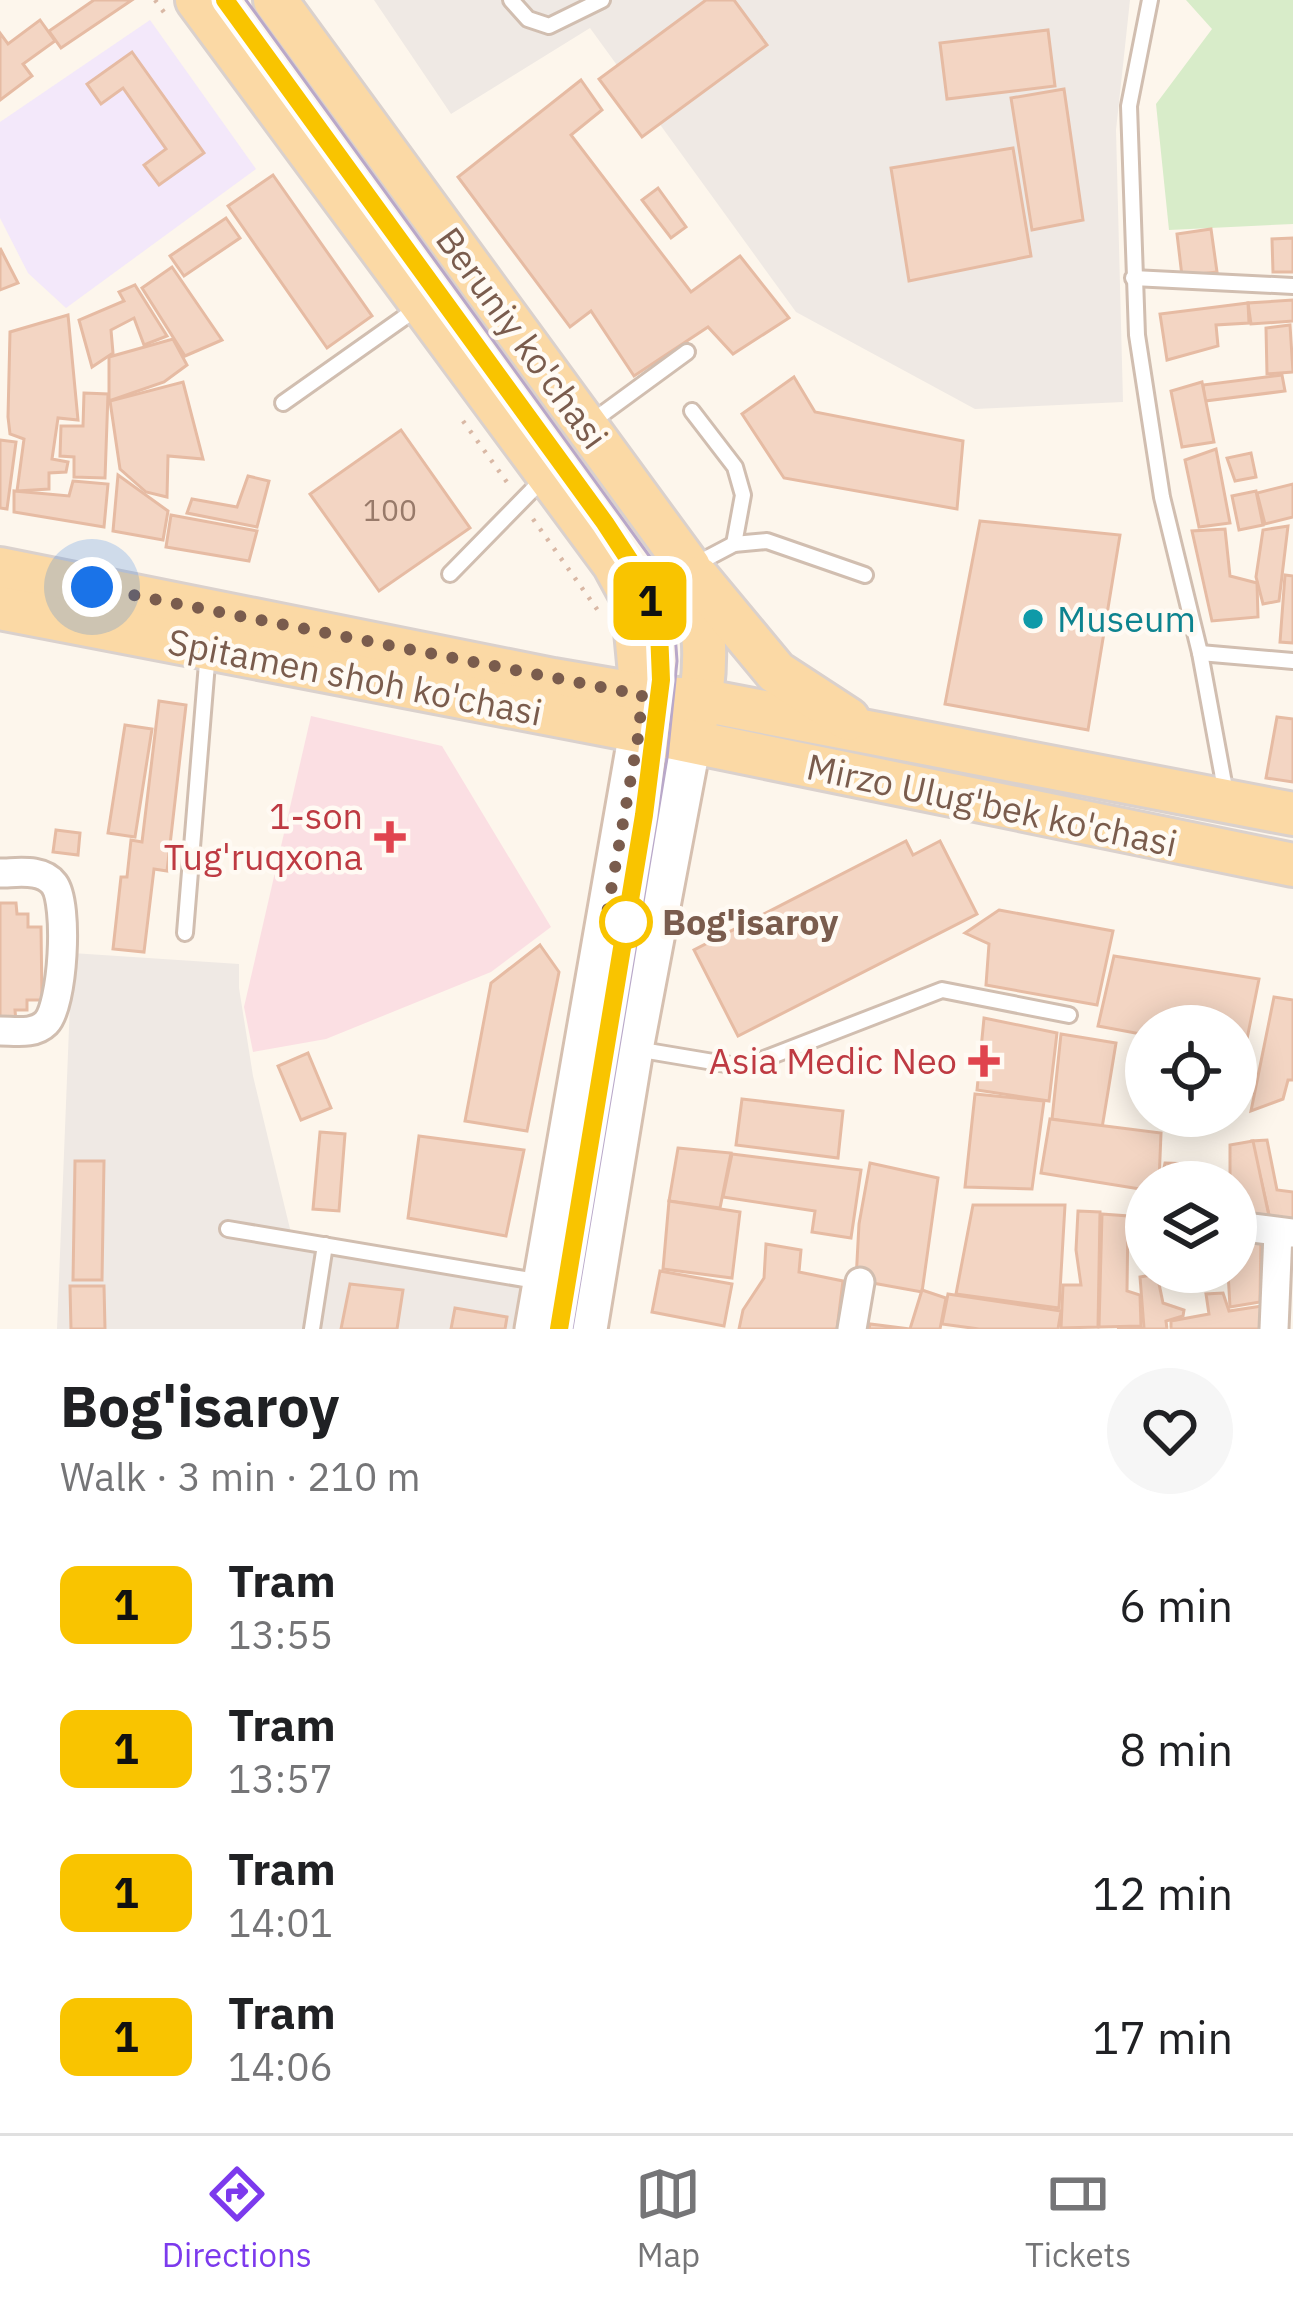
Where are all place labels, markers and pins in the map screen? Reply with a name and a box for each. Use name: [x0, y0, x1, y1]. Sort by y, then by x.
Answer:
place label: Museum: [1057, 595, 1196, 642]
marker: Museum: [1020, 606, 1046, 632]
place label: 1-son Tug'ruqxona: [164, 792, 363, 880]
marker: 1-son Tug'ruqxona: [374, 821, 406, 853]
marker: Bog'isaroy: [601, 897, 651, 947]
place label: Bog'isaroy: [662, 898, 839, 945]
place label: Asia Medic Neo: [709, 1037, 957, 1084]
marker: Asia Medic Neo: [968, 1045, 1000, 1077]

